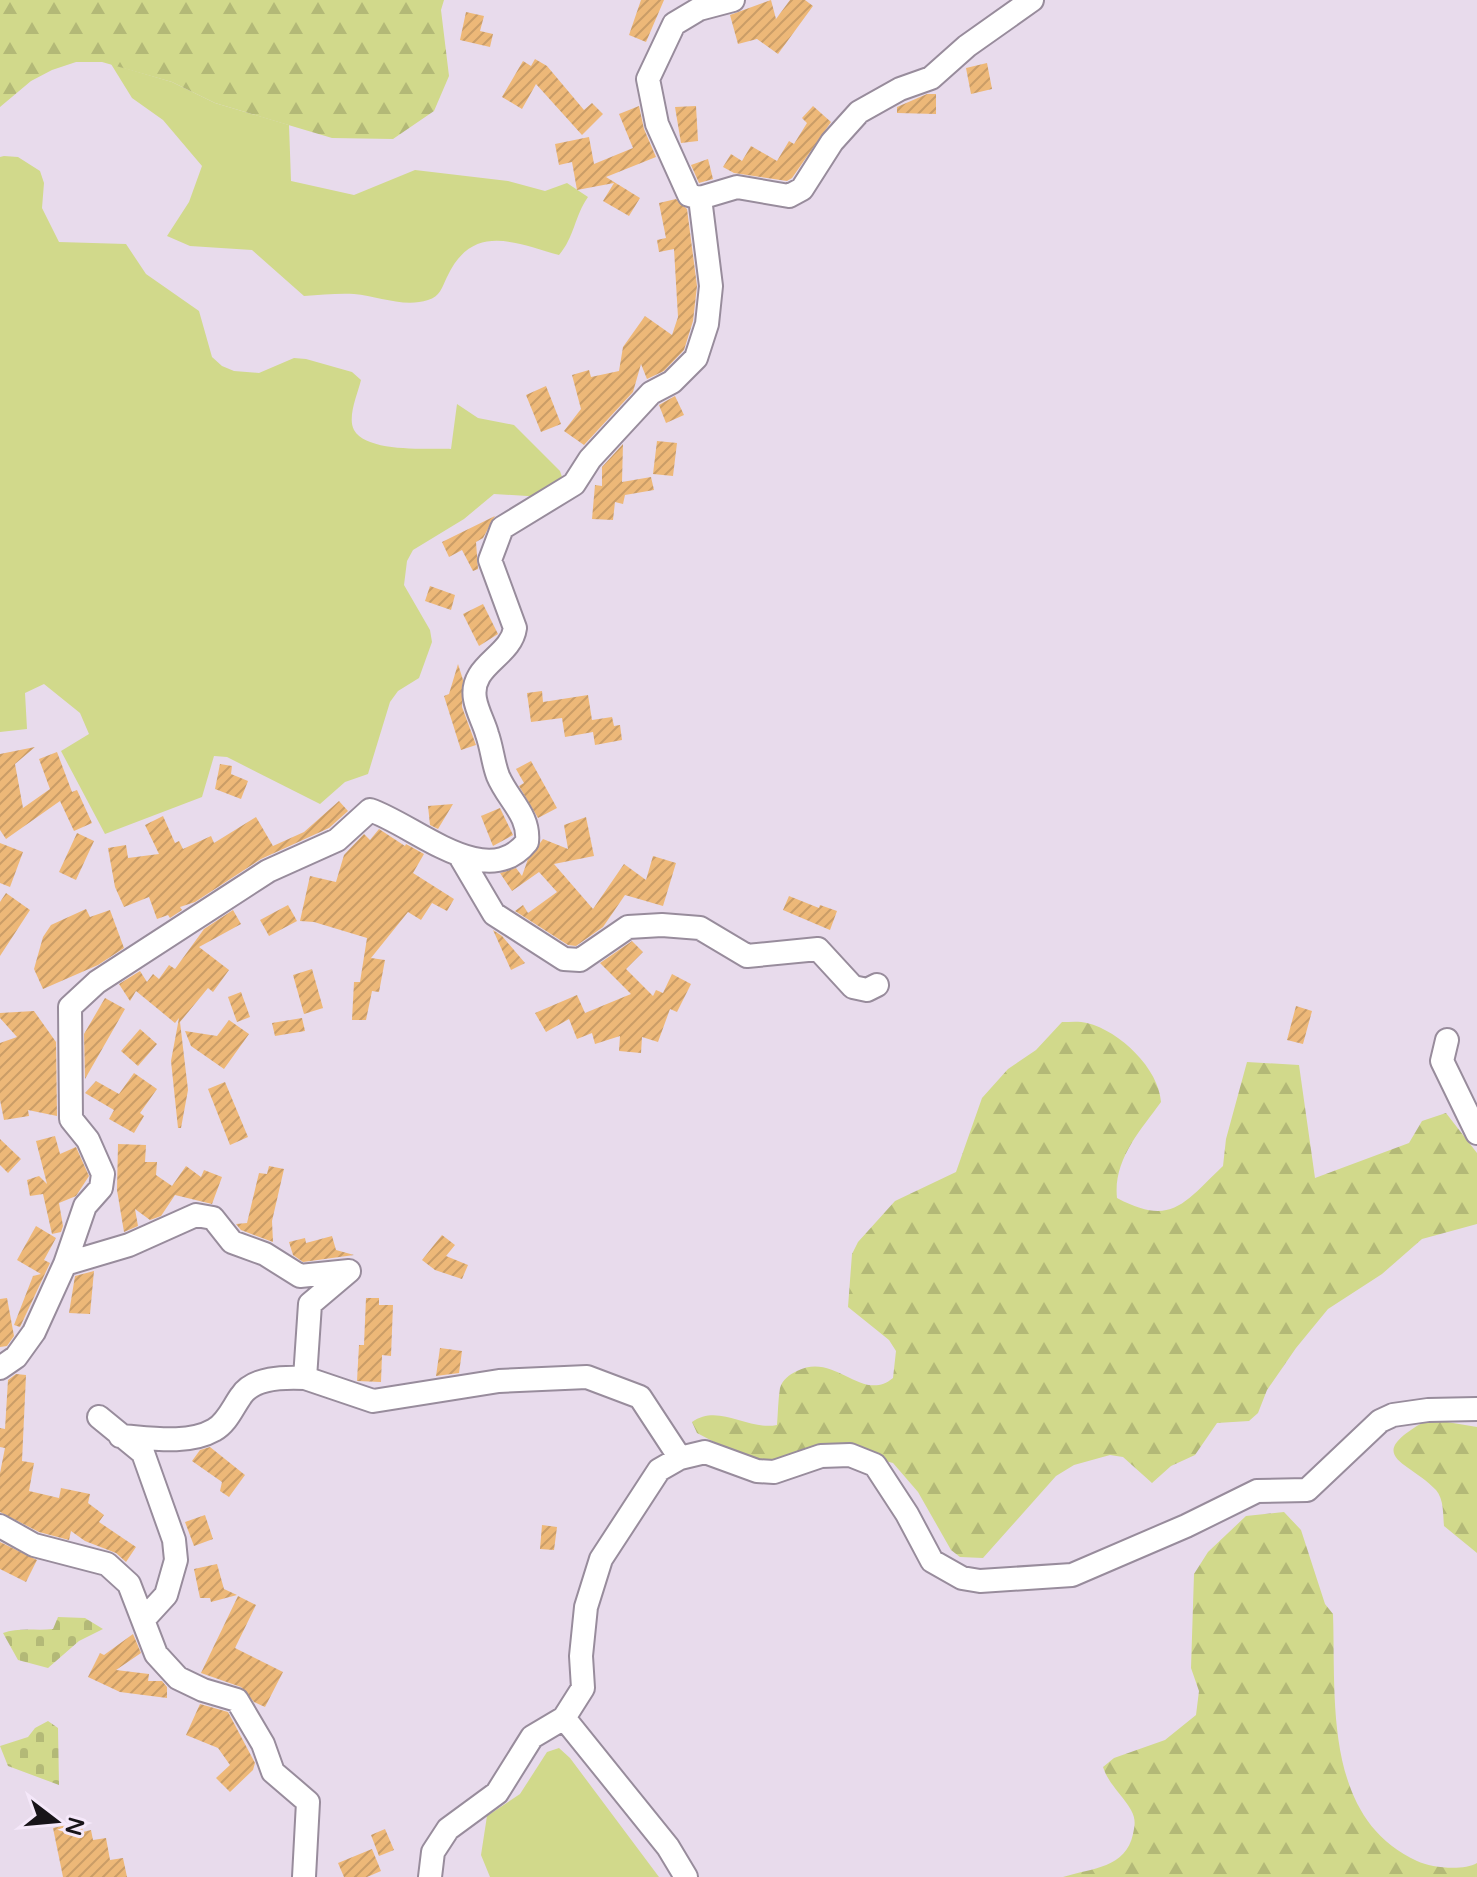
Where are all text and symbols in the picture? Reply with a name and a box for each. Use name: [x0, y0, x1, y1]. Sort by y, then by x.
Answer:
north arrow: [16, 1781, 96, 1861]
text: N: [59, 1814, 89, 1838]

